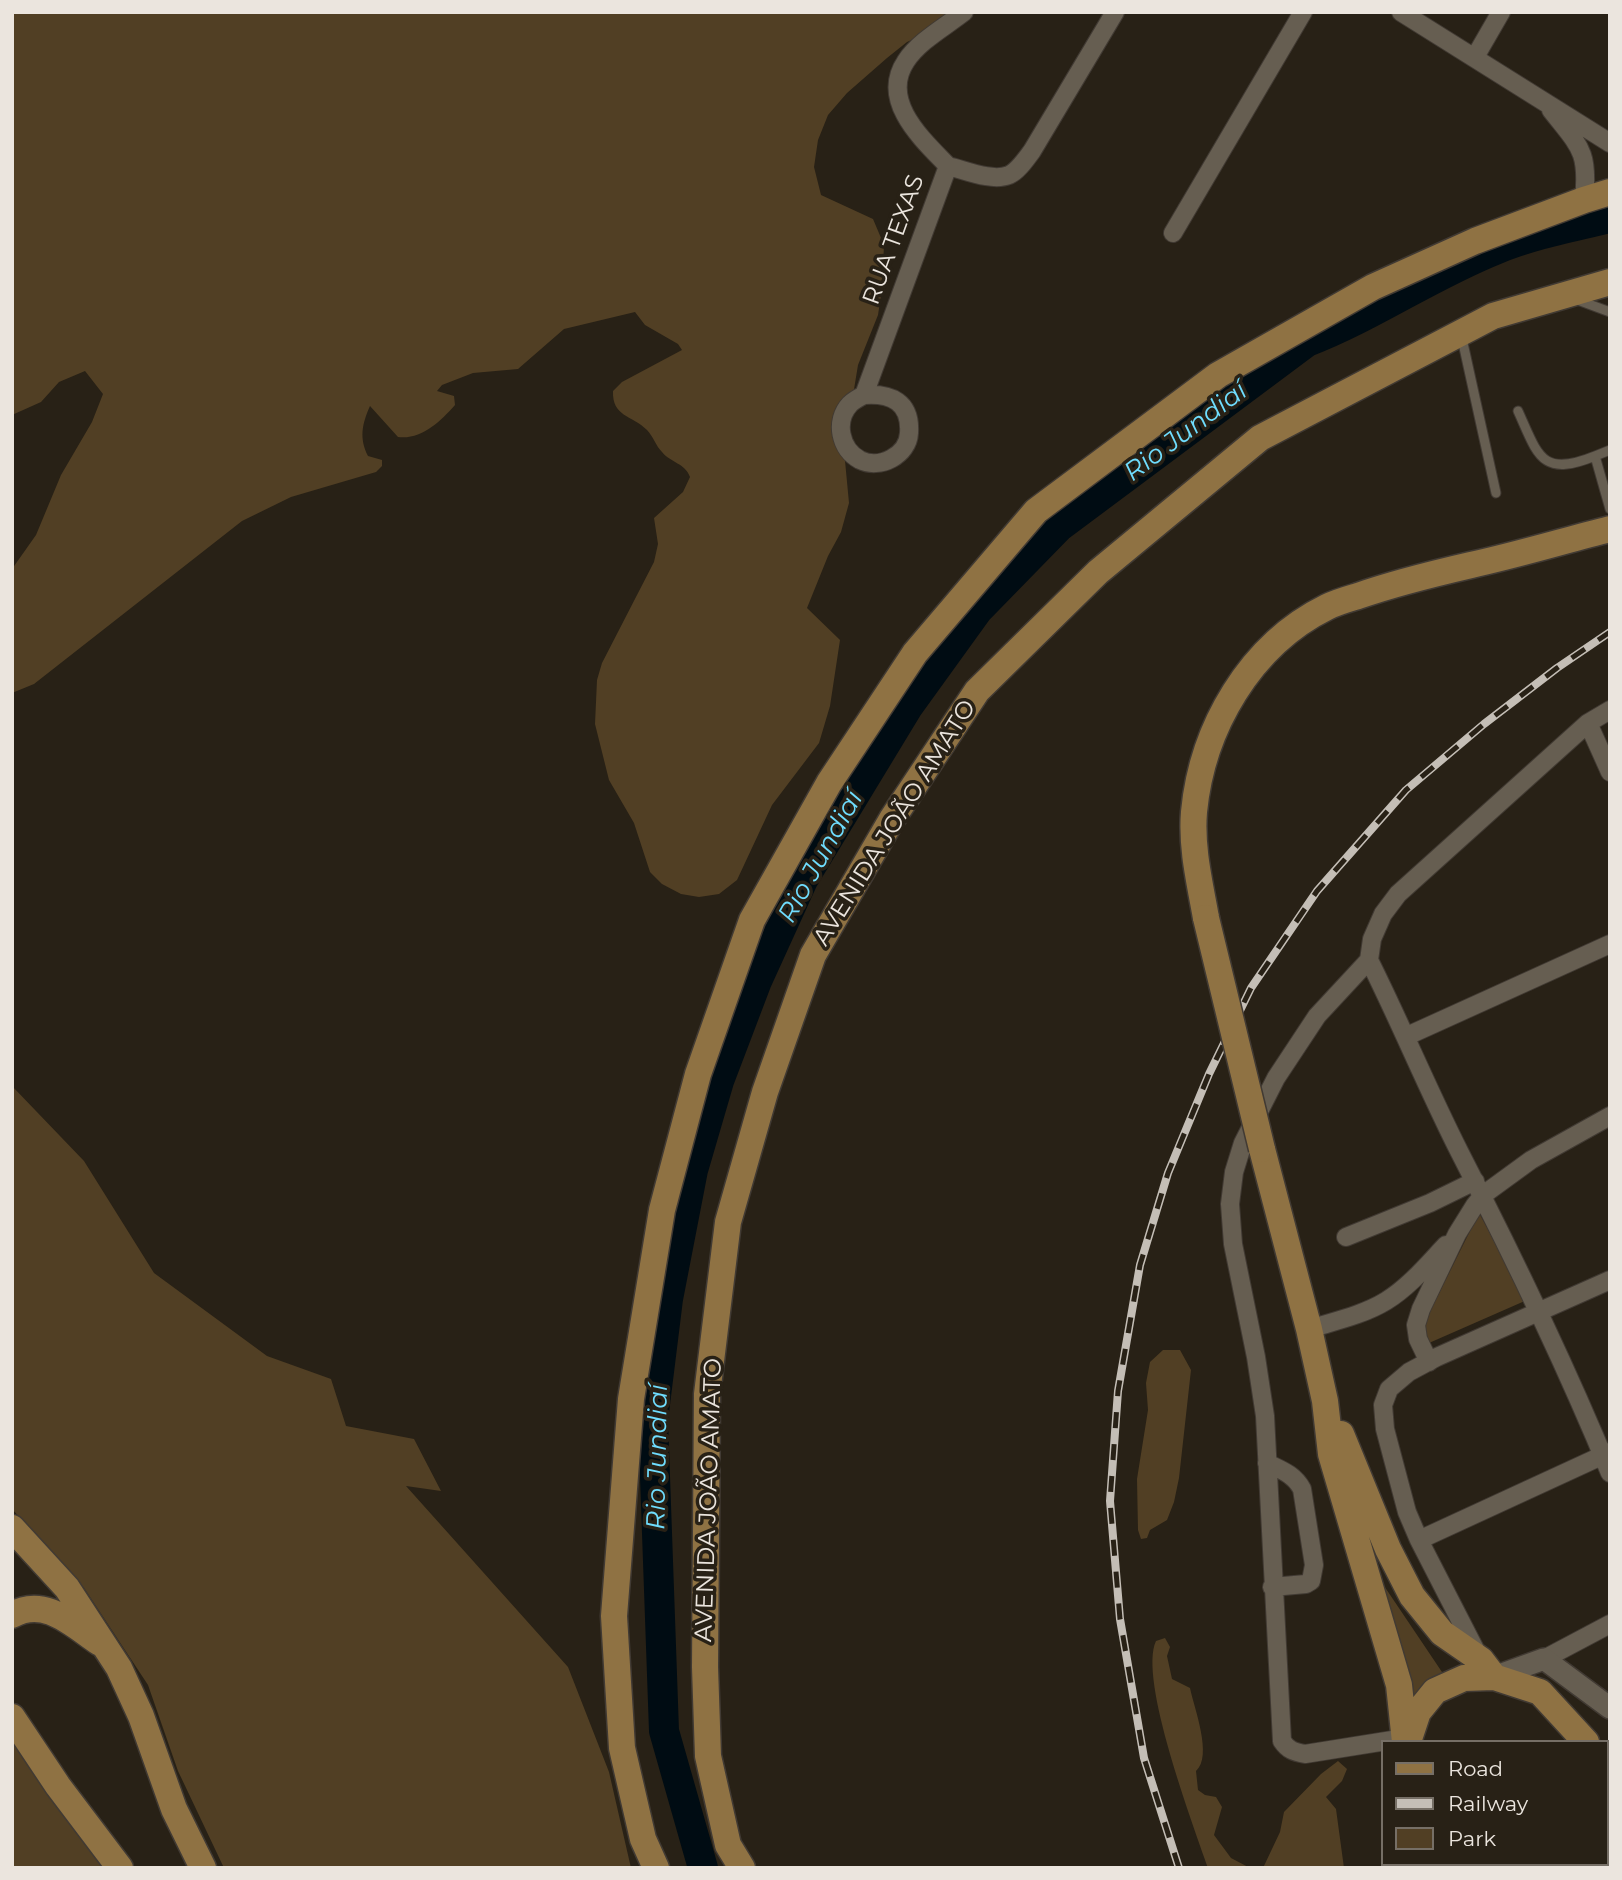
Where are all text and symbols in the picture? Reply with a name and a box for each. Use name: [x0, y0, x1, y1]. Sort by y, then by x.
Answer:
street label: RUA TEXAS: [857, 171, 931, 309]
water label: Rio Jundiaí: [1118, 376, 1254, 488]
street label: AVENIDA JOÃO AMATO: [808, 695, 982, 951]
water label: Rio Jundiaí: [772, 786, 870, 928]
street label: AVENIDA JOÃO AMATO: [690, 1358, 728, 1642]
water label: Rio Jundiaí: [641, 1384, 675, 1530]
legend: [1380, 1740, 1608, 1866]
text: Road: [1448, 1756, 1503, 1781]
text: Railway: [1448, 1791, 1528, 1816]
text: Park: [1448, 1826, 1496, 1851]

